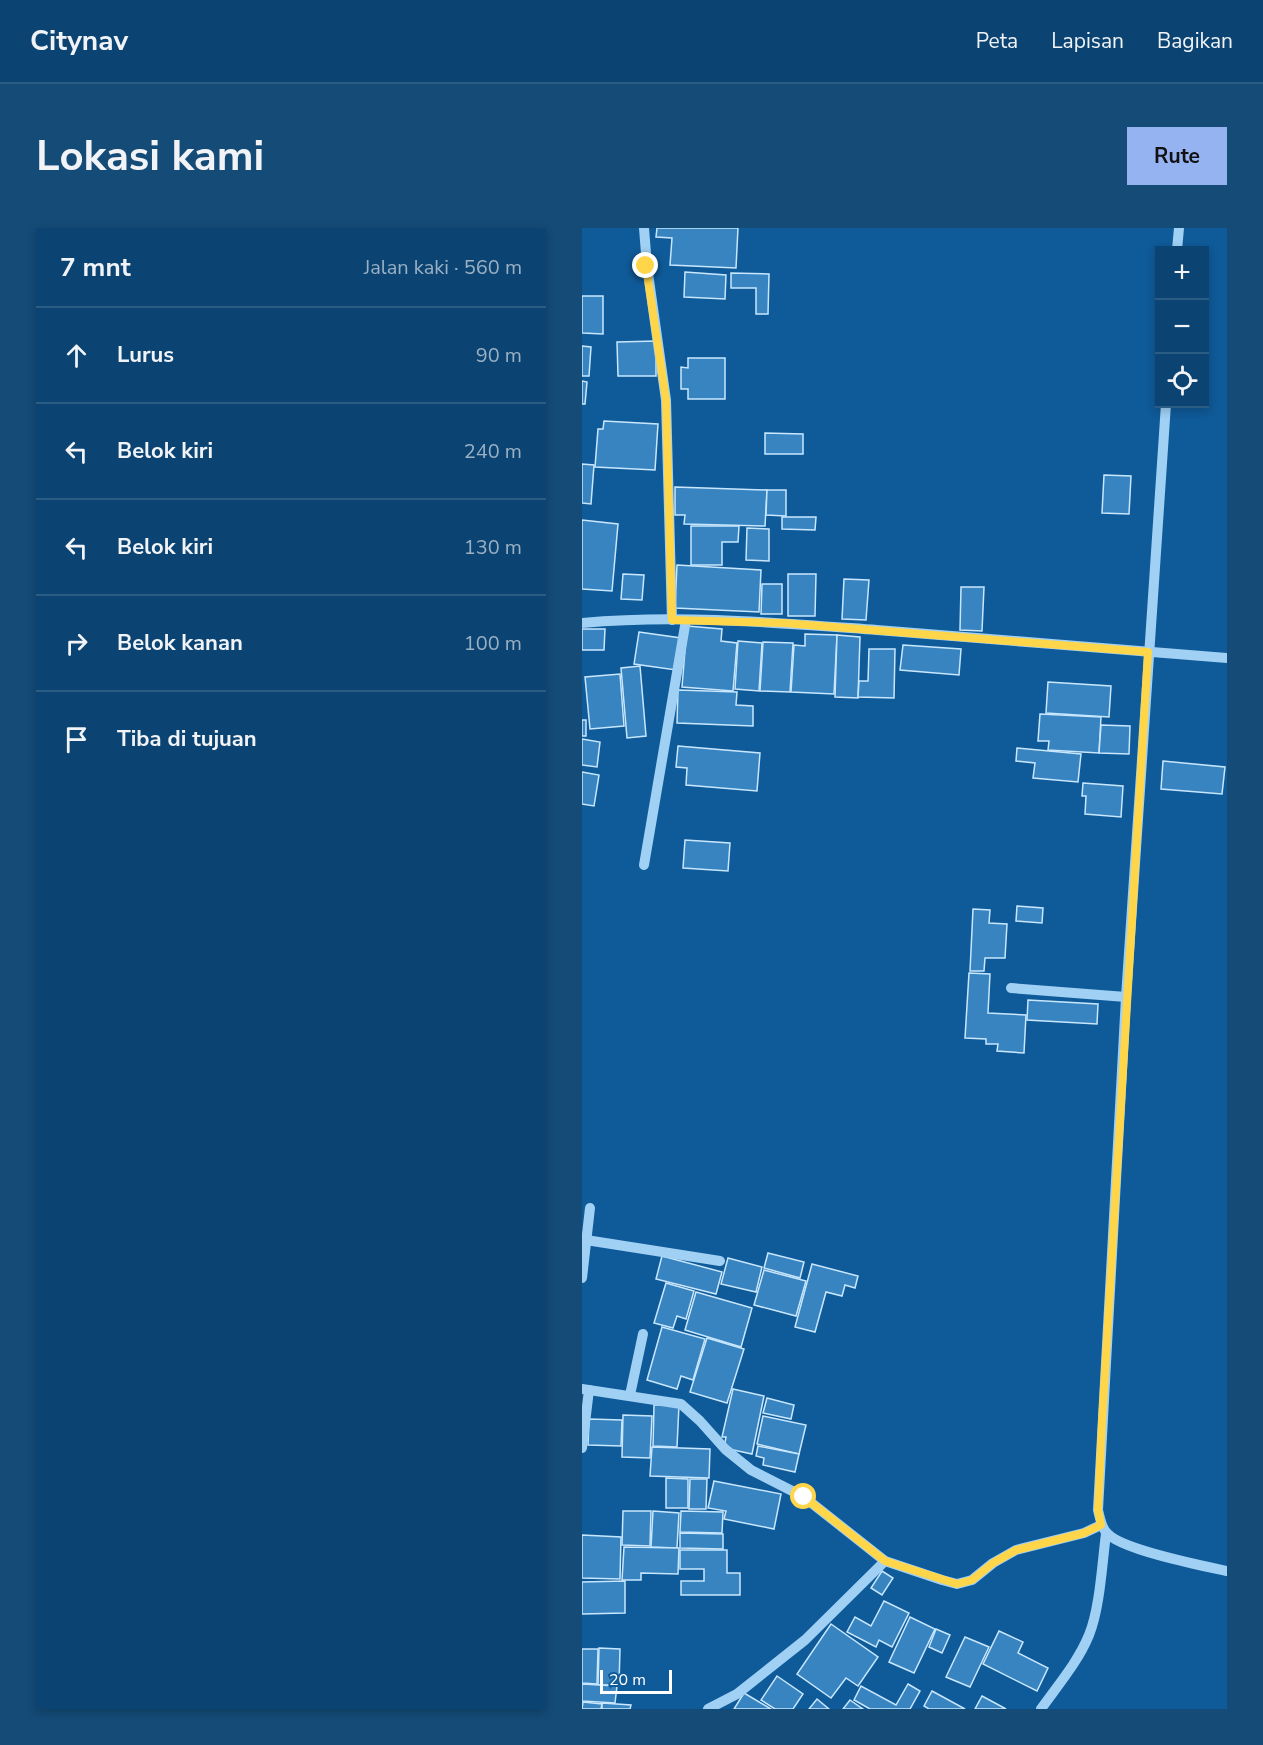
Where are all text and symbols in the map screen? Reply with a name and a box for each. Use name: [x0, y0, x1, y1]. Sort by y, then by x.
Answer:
text: Citynav: [30, 22, 128, 60]
text: Peta: [976, 27, 1018, 55]
text: Lapisan: [1051, 27, 1124, 55]
text: Bagikan: [1157, 27, 1233, 55]
button: Rute: [1127, 127, 1227, 185]
text: Lokasi kami: [36, 128, 264, 185]
map controls: [1155, 246, 1209, 408]
button: +: [1155, 246, 1209, 300]
text: 7 mnt: [60, 250, 131, 285]
route end: [632, 252, 658, 278]
text: Jalan kaki · 560 m: [364, 254, 522, 281]
button: −: [1155, 300, 1209, 354]
icon: ahead: [60, 339, 93, 372]
text: Lurus: [117, 340, 174, 370]
text: 90 m: [476, 342, 522, 369]
button: locate: [1155, 354, 1209, 408]
icon: left: [60, 435, 93, 468]
text: Belok kiri: [117, 436, 213, 466]
text: 240 m: [464, 438, 522, 465]
icon: left: [60, 531, 93, 564]
text: Belok kiri: [117, 532, 213, 562]
text: 130 m: [464, 534, 522, 561]
icon: right: [60, 627, 93, 660]
text: Belok kanan: [117, 628, 243, 658]
text: 100 m: [464, 630, 522, 657]
icon: arrive: [60, 723, 93, 756]
text: Tiba di tujuan: [117, 724, 257, 754]
route start: [790, 1483, 816, 1509]
scale bar: [600, 1667, 672, 1694]
text: 20 m: [609, 1669, 646, 1691]

